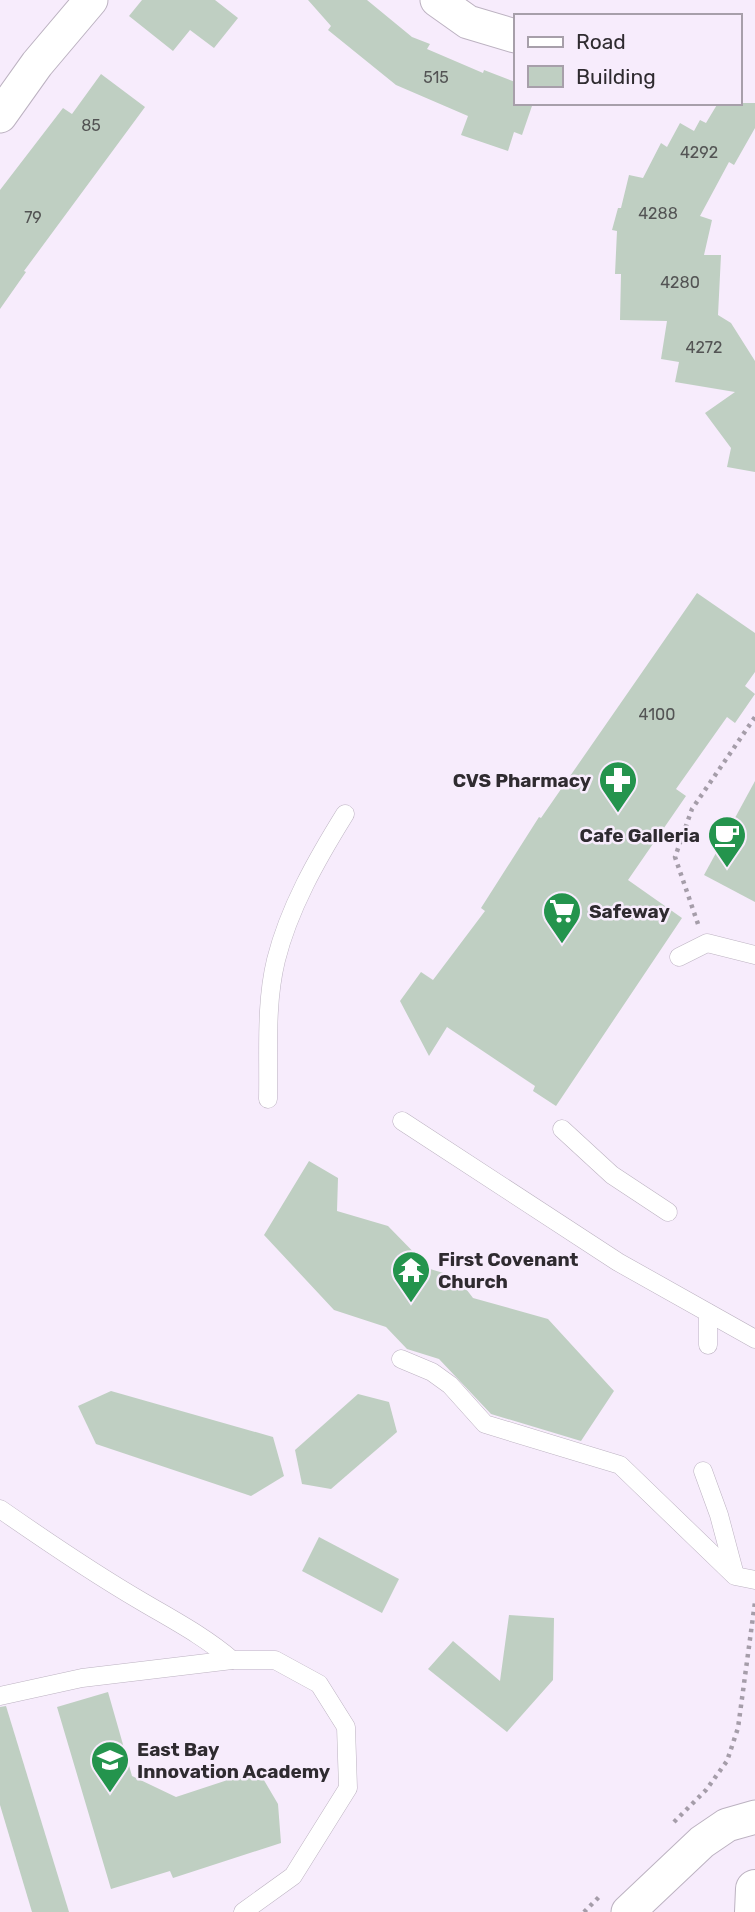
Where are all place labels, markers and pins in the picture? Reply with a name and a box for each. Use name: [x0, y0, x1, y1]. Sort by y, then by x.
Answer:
pharmacy icon: CVS Pharmacy: [597, 759, 639, 814]
place label: CVS Pharmacy: [453, 769, 592, 792]
cafe icon: Cafe Galleria: [706, 814, 748, 869]
place label: Cafe Galleria: [580, 824, 700, 847]
supermarket icon: Safeway: [541, 890, 583, 945]
place label: Safeway: [589, 900, 670, 923]
place label: First Covenant Church: [438, 1248, 579, 1293]
temple icon: First Covenant Church: [390, 1249, 432, 1304]
place label: East Bay Innovation Academy: [137, 1738, 331, 1783]
school or university icon: East Bay Innovation Academy: [89, 1739, 131, 1794]

